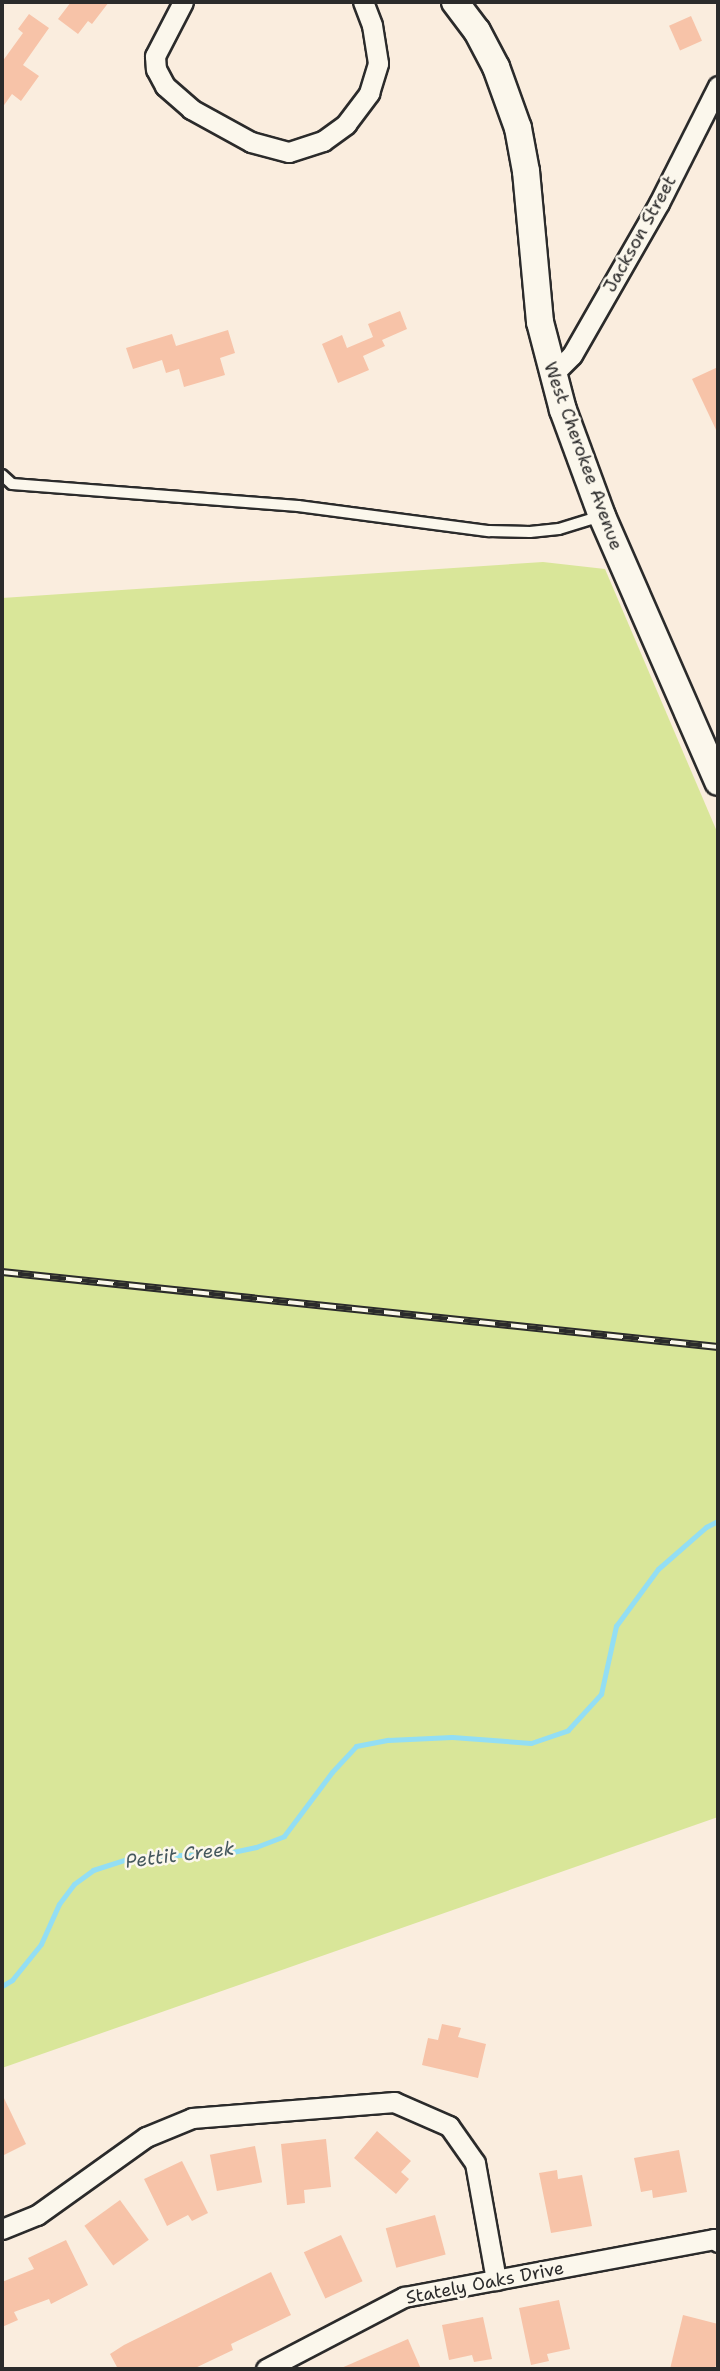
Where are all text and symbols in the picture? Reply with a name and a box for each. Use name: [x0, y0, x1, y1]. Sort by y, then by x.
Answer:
street label: Jackson Street: [599, 172, 681, 296]
street label: West Cherokee Avenue: [539, 359, 627, 553]
water label: Pettit Creek: [124, 1837, 236, 1873]
street label: Stately Oaks Drive: [404, 2257, 566, 2309]

